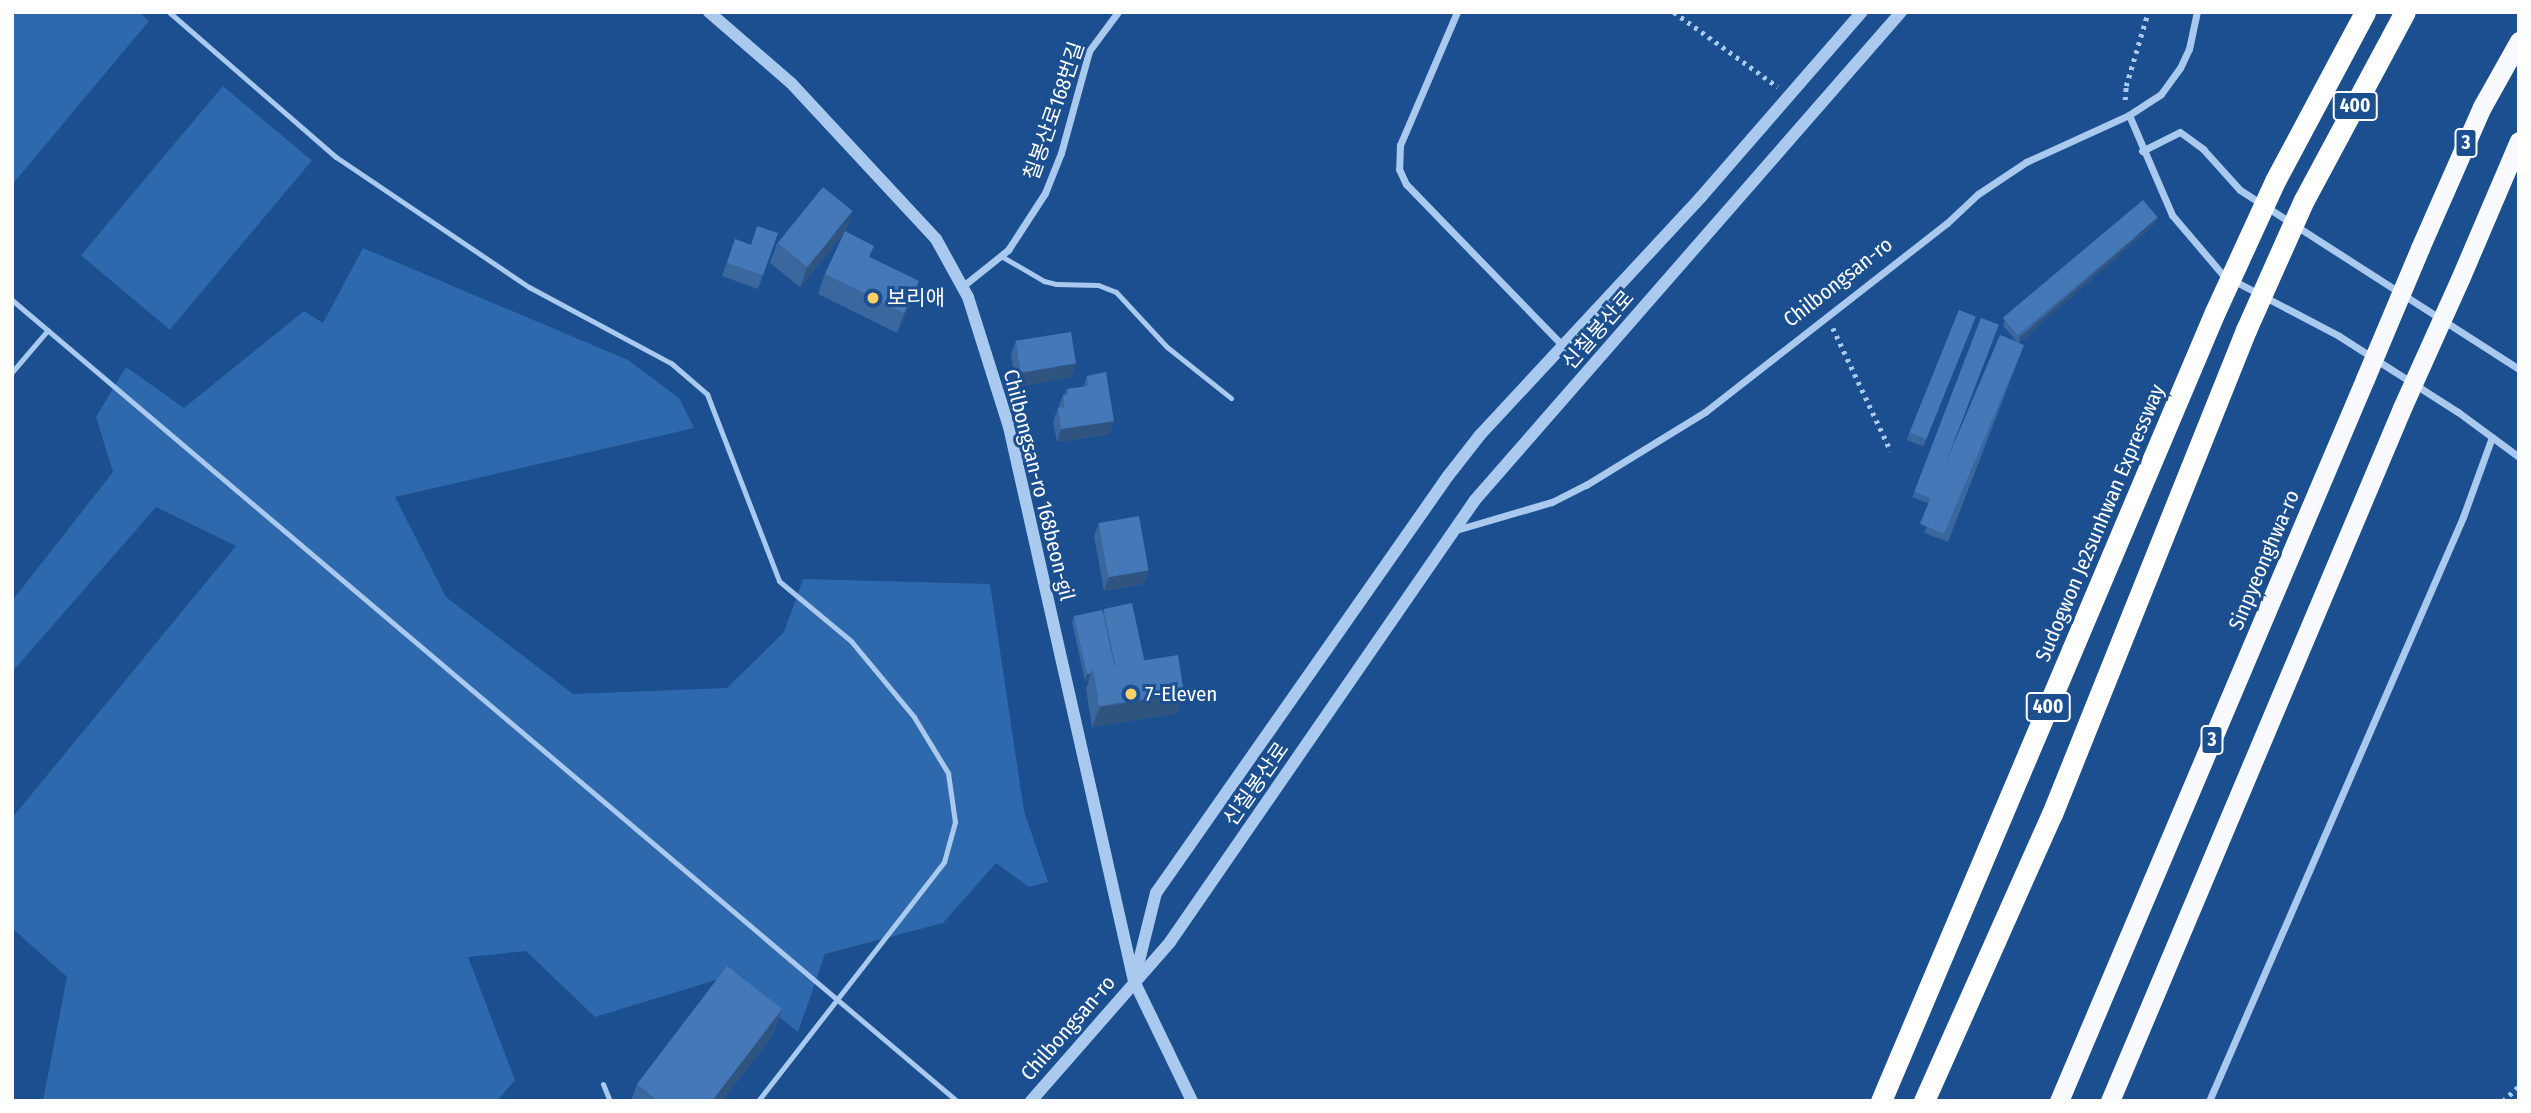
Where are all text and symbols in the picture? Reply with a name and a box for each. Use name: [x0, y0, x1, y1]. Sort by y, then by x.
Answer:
street label: 칠봉산로168번길: [1018, 38, 1090, 184]
road number: 400: [2332, 90, 2378, 122]
road number: 3: [2454, 127, 2478, 158]
street label: Chilbongsan-ro: [1779, 232, 1897, 332]
place label: 보리애: [887, 285, 945, 311]
street label: 신칠봉산로: [1557, 285, 1639, 375]
marker: 보리애: [865, 290, 881, 306]
street label: Chilbongsan-ro 168beon-gil: [998, 367, 1080, 603]
street label: Sudogwon Je2sunhwan Expressway: [2030, 381, 2170, 665]
street label: Sinpyeonghwa-ro: [2223, 486, 2305, 634]
place label: 7-Eleven: [1145, 681, 1217, 707]
marker: 7-Eleven: [1123, 686, 1139, 702]
road number: 400: [2025, 692, 2071, 722]
road number: 3: [2200, 724, 2224, 755]
street label: 신칠봉산로: [1218, 737, 1294, 831]
street label: Chilbongsan-ro: [1015, 970, 1121, 1086]

